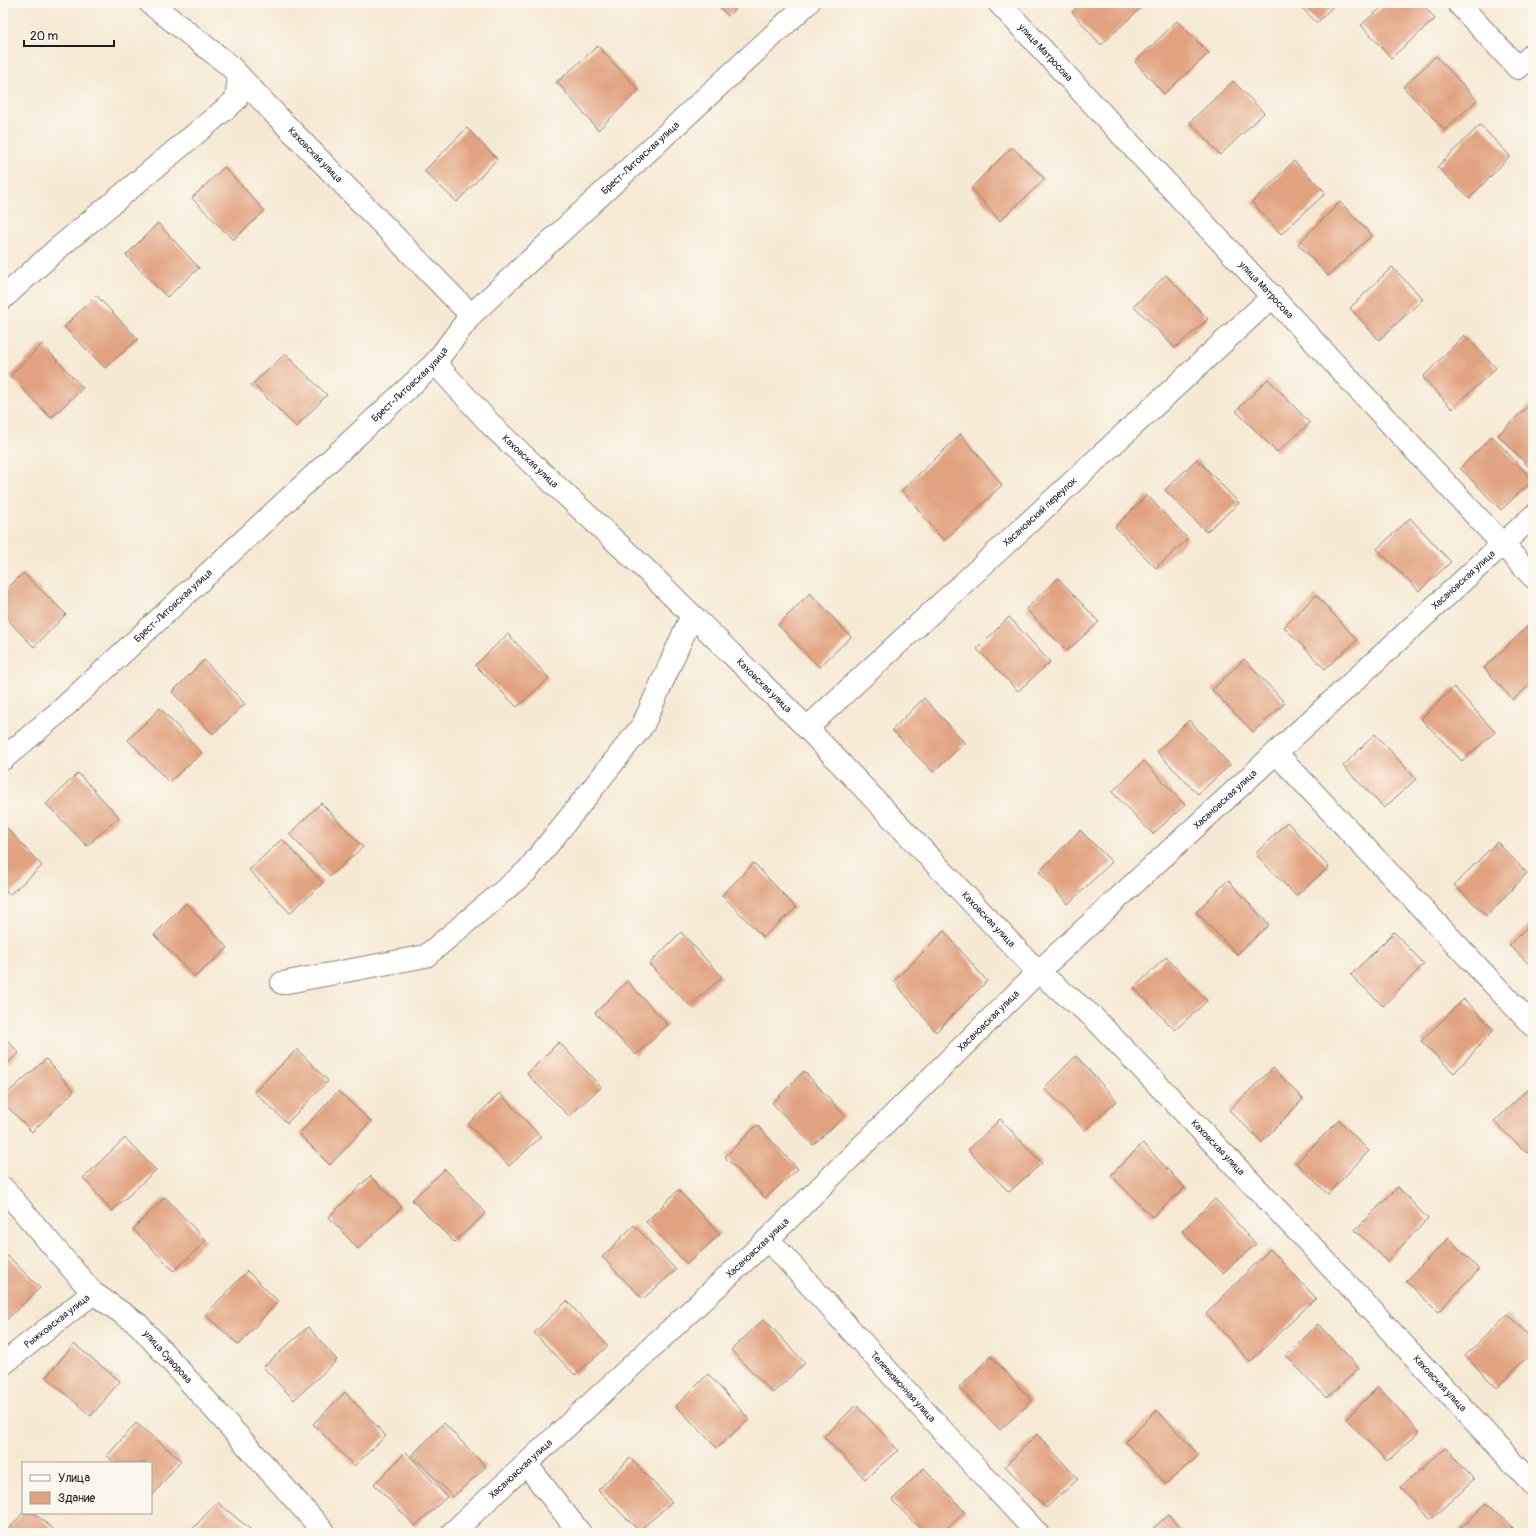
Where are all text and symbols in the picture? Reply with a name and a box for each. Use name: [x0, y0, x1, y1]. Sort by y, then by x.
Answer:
street label: улица Матросова: [1015, 21, 1075, 84]
scale bar: [24, 22, 114, 48]
text: 20 m: [30, 29, 59, 44]
street label: Брест-Литовская улица: [599, 119, 682, 197]
street label: Каховская улица: [285, 125, 345, 185]
street label: улица Матросова: [1236, 258, 1296, 321]
street label: Брест-Литовская улица: [369, 345, 451, 425]
street label: Каховская улица: [499, 432, 561, 491]
street label: Хасановский переулок: [1001, 475, 1080, 549]
street label: Хасановская улица: [1429, 548, 1498, 612]
street label: Брест-Литовская улица: [132, 566, 215, 645]
street label: Каховская улица: [734, 656, 794, 716]
street label: Хасановская улица: [1191, 767, 1260, 832]
street label: Каховская улица: [959, 889, 1018, 950]
street label: Хасановская улица: [955, 987, 1022, 1054]
street label: Каховская улица: [1188, 1117, 1247, 1178]
street label: Хасановская улица: [724, 1215, 792, 1281]
street label: Рыжковская улица: [22, 1292, 93, 1351]
street label: улица Суворова: [140, 1327, 195, 1386]
street label: Телевизионная улица: [867, 1349, 938, 1425]
street label: Каховская улица: [1411, 1353, 1469, 1414]
street label: Хасановская улица: [487, 1436, 555, 1501]
legend: [22, 1462, 152, 1514]
text: Улица: [58, 1471, 90, 1486]
text: Здание: [58, 1491, 95, 1506]

